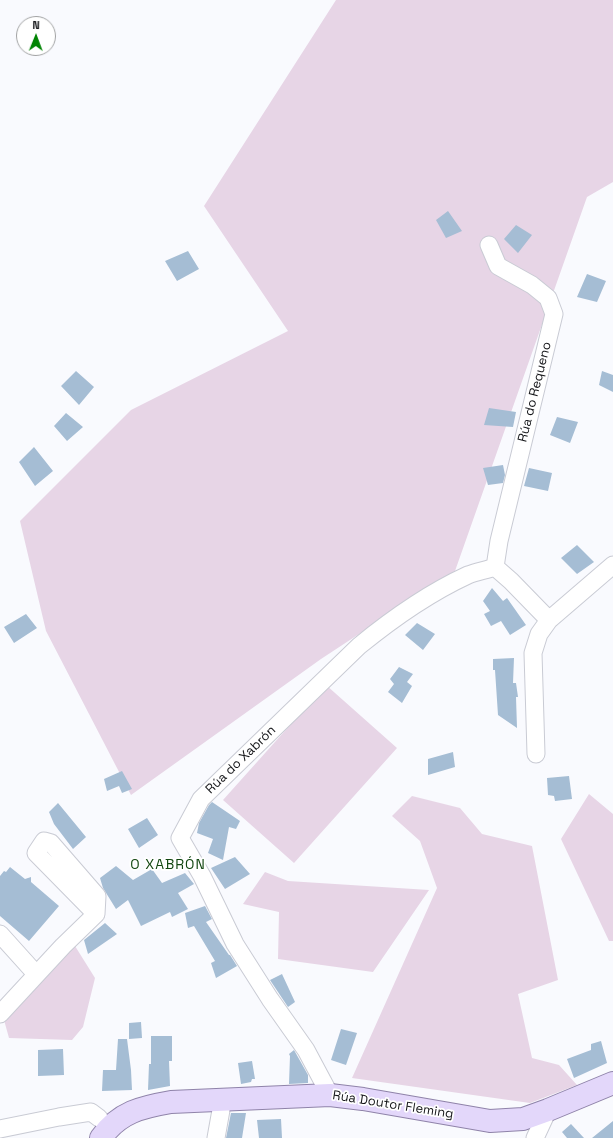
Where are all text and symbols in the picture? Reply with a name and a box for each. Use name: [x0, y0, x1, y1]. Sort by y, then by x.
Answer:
north arrow: [16, 16, 56, 56]
text: N: [32, 18, 40, 32]
street label: Rúa do Requeno: [515, 340, 555, 444]
street label: Rúa do Xabrón: [203, 723, 279, 797]
district label: O XABRÓN: [130, 857, 206, 873]
street label: Rúa Doutor Fleming: [331, 1088, 455, 1122]

